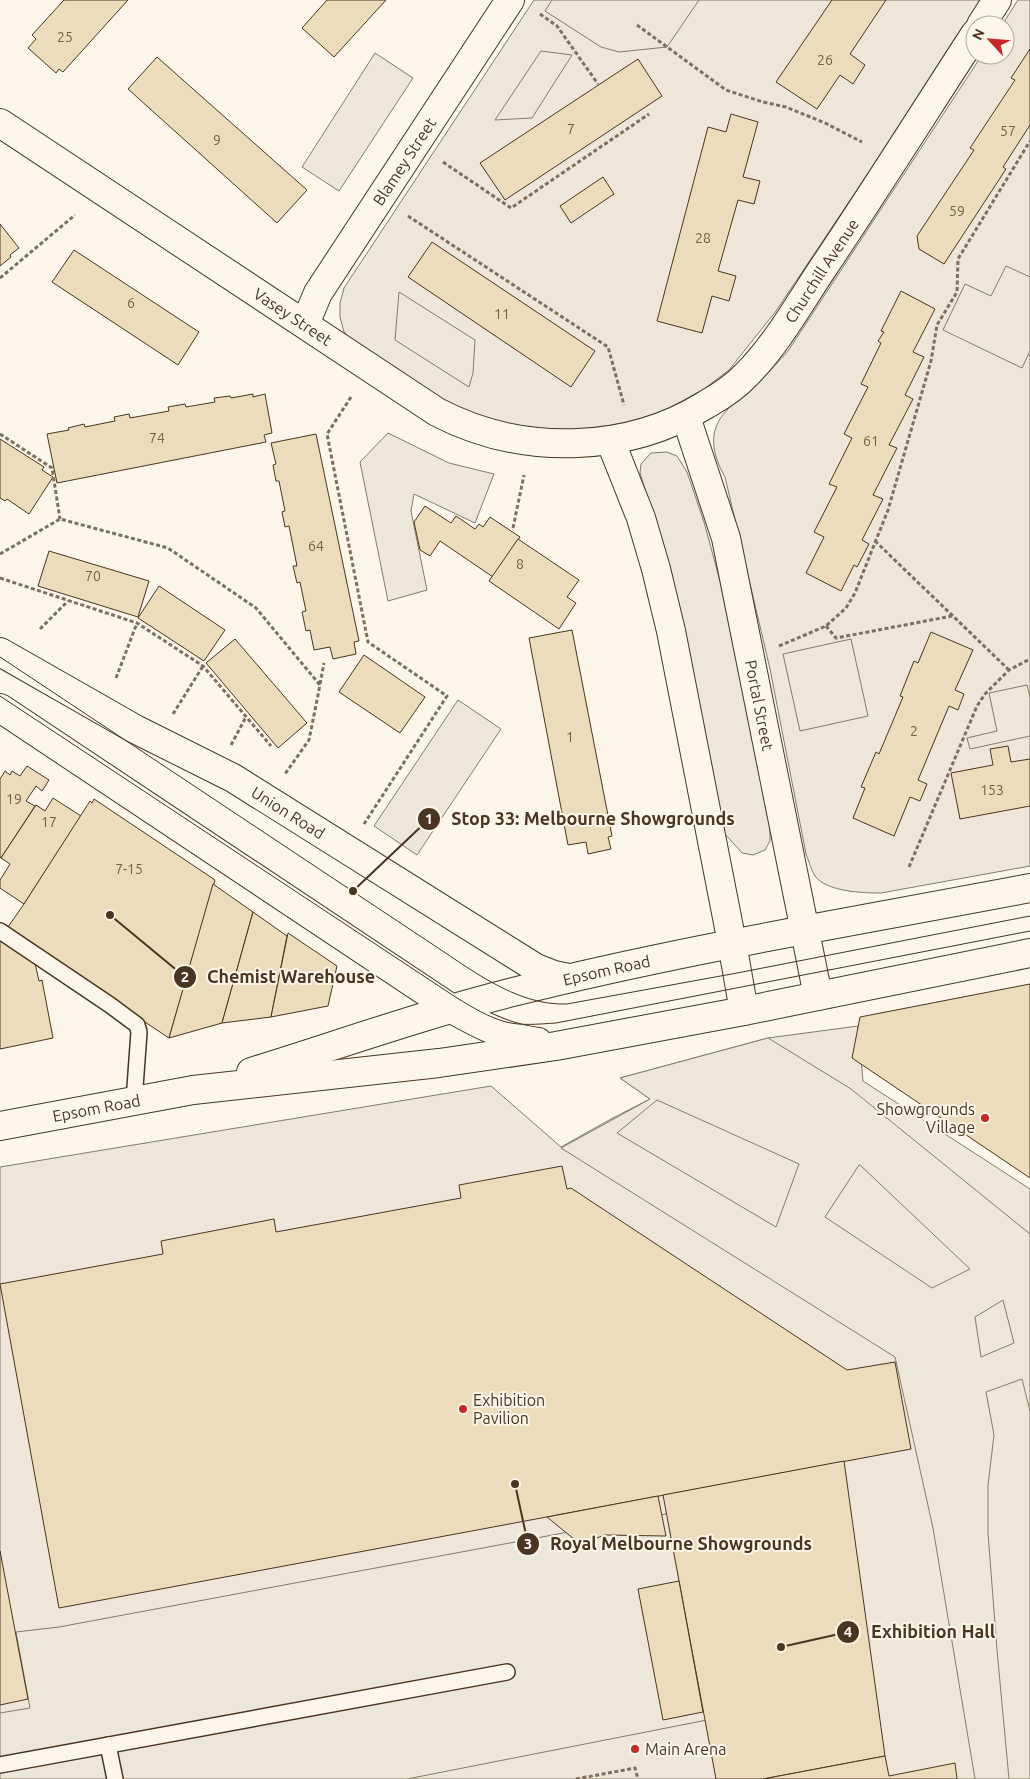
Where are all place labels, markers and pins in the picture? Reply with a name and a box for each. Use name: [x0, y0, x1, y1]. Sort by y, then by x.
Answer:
callout: Stop 33: Melbourne Showgrounds: [416, 803, 745, 836]
callout: Chemist Warehouse: [172, 960, 385, 993]
place label: Showgrounds Village: [877, 1100, 975, 1136]
marker: Showgrounds Village: [979, 1112, 991, 1124]
place label: Exhibition Pavilion: [473, 1391, 545, 1427]
marker: Exhibition Pavilion: [457, 1403, 469, 1415]
callout: Royal Melbourne Showgrounds: [515, 1528, 822, 1561]
callout: Exhibition Hall: [836, 1616, 1005, 1649]
place label: Main Arena: [645, 1740, 726, 1758]
marker: Main Arena: [629, 1743, 641, 1755]

